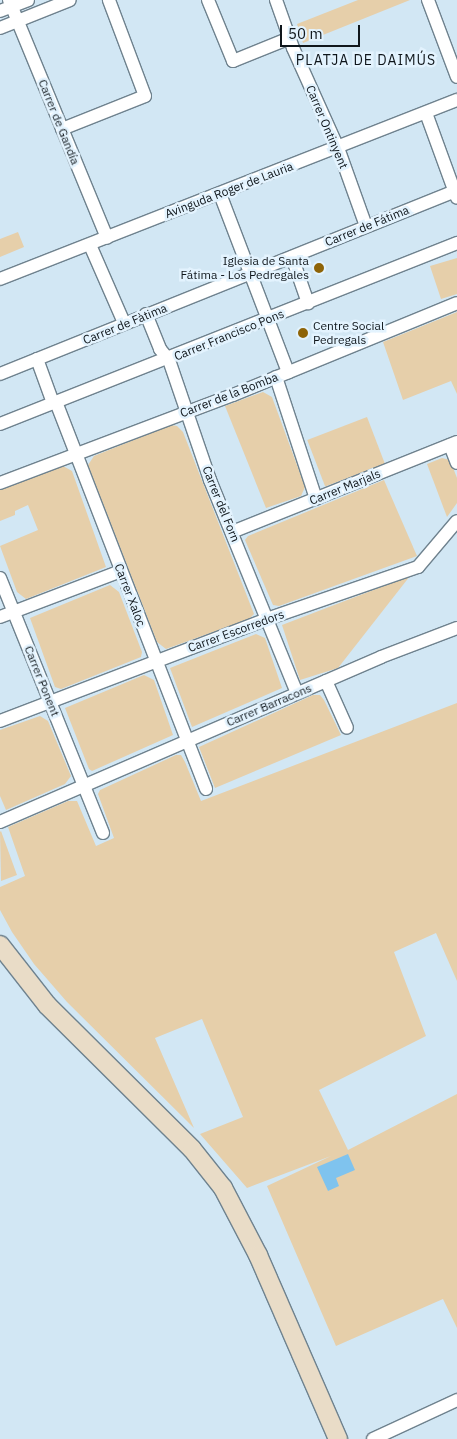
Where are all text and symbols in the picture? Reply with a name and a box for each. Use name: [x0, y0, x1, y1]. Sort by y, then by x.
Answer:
scale bar: [282, 15, 362, 47]
text: 50 m: [288, 24, 323, 43]
district label: PLATJA DE DAIMÚS: [294, 52, 438, 68]
street label: Carrer de Gandía: [35, 77, 83, 167]
street label: Carrer Ontinyent: [303, 83, 351, 171]
street label: Avinguda Roger de Lauria: [163, 159, 295, 221]
street label: Carrer de Fátima: [323, 203, 411, 249]
place label: Iglesia de Santa Fátima - Los Pedregales: [181, 254, 309, 282]
marker: Iglesia de Santa Fátima - Los Pedregales: [313, 262, 325, 274]
street label: Carrer de Fàtima: [81, 301, 169, 347]
street label: Carrer Francisco Pons: [172, 306, 286, 364]
place label: Centre Social Pedregals: [313, 319, 384, 347]
marker: Centre Social Pedregals: [297, 327, 309, 339]
street label: Carrer de la Bomba: [178, 370, 280, 420]
street label: Carrer del Forn: [199, 464, 243, 544]
street label: Carrer Marjals: [307, 466, 383, 508]
street label: Carrer Xaloc: [111, 562, 149, 628]
street label: Carrer Escorredors: [186, 607, 286, 655]
street label: Carrer Ponent: [21, 644, 63, 718]
street label: Carrer Barracons: [224, 681, 314, 729]

